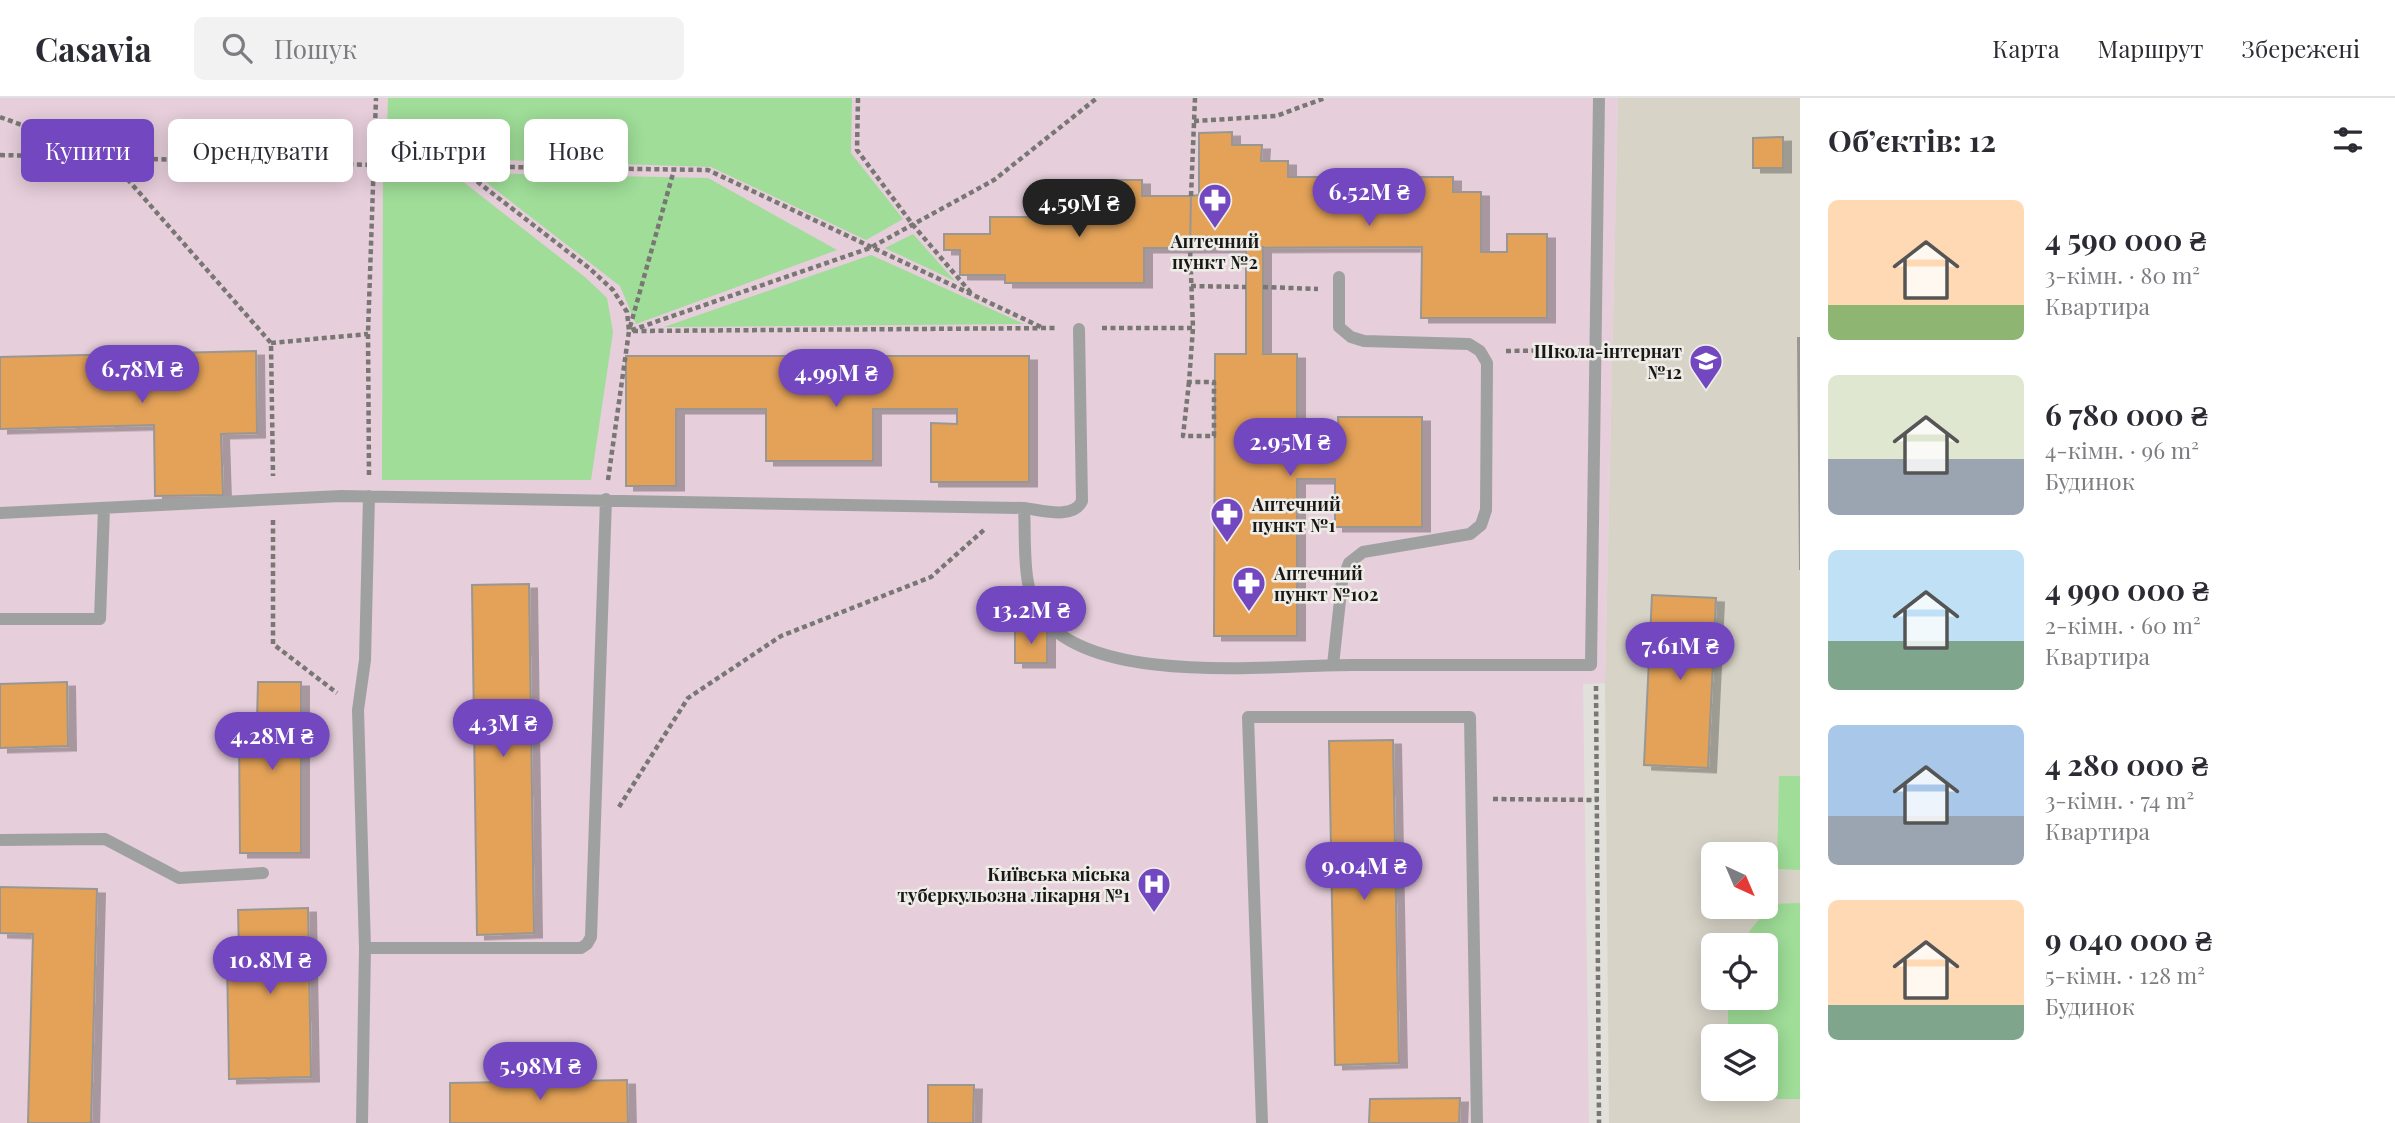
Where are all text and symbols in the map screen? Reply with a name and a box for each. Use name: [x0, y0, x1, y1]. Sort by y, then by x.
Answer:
search box: [194, 17, 684, 80]
text: Casavia: [35, 26, 152, 70]
icon: search: [218, 29, 256, 67]
text: Пошук: [274, 31, 357, 66]
text: Карта: [1992, 32, 2060, 64]
text: Маршрут: [2098, 32, 2204, 64]
text: Збережені: [2242, 32, 2360, 64]
chip: Купити: [21, 119, 154, 182]
chip: Орендувати: [168, 119, 353, 182]
chip: Фільтри: [367, 119, 510, 182]
chip: Нове: [524, 119, 628, 182]
text: Об’єктів: 12: [1828, 120, 1996, 160]
icon: filters: [2329, 121, 2367, 159]
pin: 6.52M ₴: [1304, 169, 1434, 228]
text: 6.52M ₴: [1329, 175, 1409, 206]
pin: 4.59M ₴: [1014, 180, 1144, 239]
pharmacy icon: Аптечний пункт №2: [1196, 181, 1234, 230]
text: 4.59M ₴: [1039, 186, 1119, 217]
text: 4 590 000 ₴: [2045, 219, 2206, 259]
icon: home: [1884, 228, 1968, 312]
place label: Аптечний пункт №2: [1170, 229, 1260, 274]
text: 3-кімн. · 80 m²: [2045, 259, 2200, 290]
text: Квартира: [2045, 290, 2150, 321]
place label: Школа-інтернат №12: [1534, 339, 1682, 384]
school or university icon: Школа-інтернат №12: [1687, 342, 1725, 391]
pin: 6.78M ₴: [77, 345, 207, 405]
pin: 4.99M ₴: [771, 350, 901, 409]
text: 6.78M ₴: [101, 352, 183, 383]
text: 4.99M ₴: [794, 356, 878, 387]
text: 6 780 000 ₴: [2045, 394, 2207, 434]
icon: home: [1884, 403, 1968, 487]
pin: 2.95M ₴: [1225, 418, 1355, 478]
text: 2.95M ₴: [1250, 425, 1330, 456]
text: 4-кімн. · 96 m²: [2045, 434, 2199, 465]
text: Будинок: [2045, 465, 2135, 496]
place label: Аптечний пункт №1: [1251, 492, 1341, 537]
pharmacy icon: Аптечний пункт №1: [1208, 495, 1246, 544]
place label: Аптечний пункт №102: [1273, 561, 1378, 606]
pharmacy icon: Аптечний пункт №102: [1230, 564, 1268, 613]
text: 4 990 000 ₴: [2045, 569, 2209, 609]
icon: home: [1884, 578, 1968, 662]
pin: 13.2M ₴: [966, 587, 1096, 646]
text: 13.2M ₴: [992, 593, 1070, 624]
text: 2-кімн. · 60 m²: [2045, 609, 2201, 640]
pin: 7.61M ₴: [1615, 622, 1745, 682]
text: 7.61M ₴: [1641, 629, 1719, 660]
text: Квартира: [2045, 640, 2150, 671]
pin: 4.3M ₴: [446, 700, 560, 759]
text: 4.3M ₴: [469, 706, 537, 737]
pin: 4.28M ₴: [207, 712, 337, 772]
text: 4.28M ₴: [231, 719, 313, 750]
text: 4 280 000 ₴: [2045, 744, 2208, 784]
icon: home: [1884, 753, 1968, 837]
text: 3-кімн. · 74 m²: [2045, 784, 2194, 815]
text: Квартира: [2045, 815, 2150, 846]
pin: 9.04M ₴: [1299, 842, 1429, 902]
north arrow: [1701, 842, 1778, 919]
map controls: [1701, 842, 1778, 1101]
text: 9.04M ₴: [1321, 849, 1407, 880]
place label: Київська міська туберкульозна лікарня №1: [897, 862, 1131, 907]
hospital icon: Київська міська туберкульозна лікарня №1: [1135, 865, 1173, 914]
text: 9 040 000 ₴: [2045, 919, 2212, 959]
icon: home: [1884, 928, 1968, 1012]
button: locate: [1701, 933, 1778, 1010]
pin: 10.8M ₴: [205, 936, 335, 996]
text: 10.8M ₴: [229, 943, 311, 974]
text: 5-кімн. · 128 m²: [2045, 959, 2205, 990]
text: Будинок: [2045, 990, 2135, 1021]
button: layers: [1701, 1024, 1778, 1101]
pin: 5.98M ₴: [475, 1042, 605, 1102]
text: 5.98M ₴: [499, 1049, 581, 1080]

